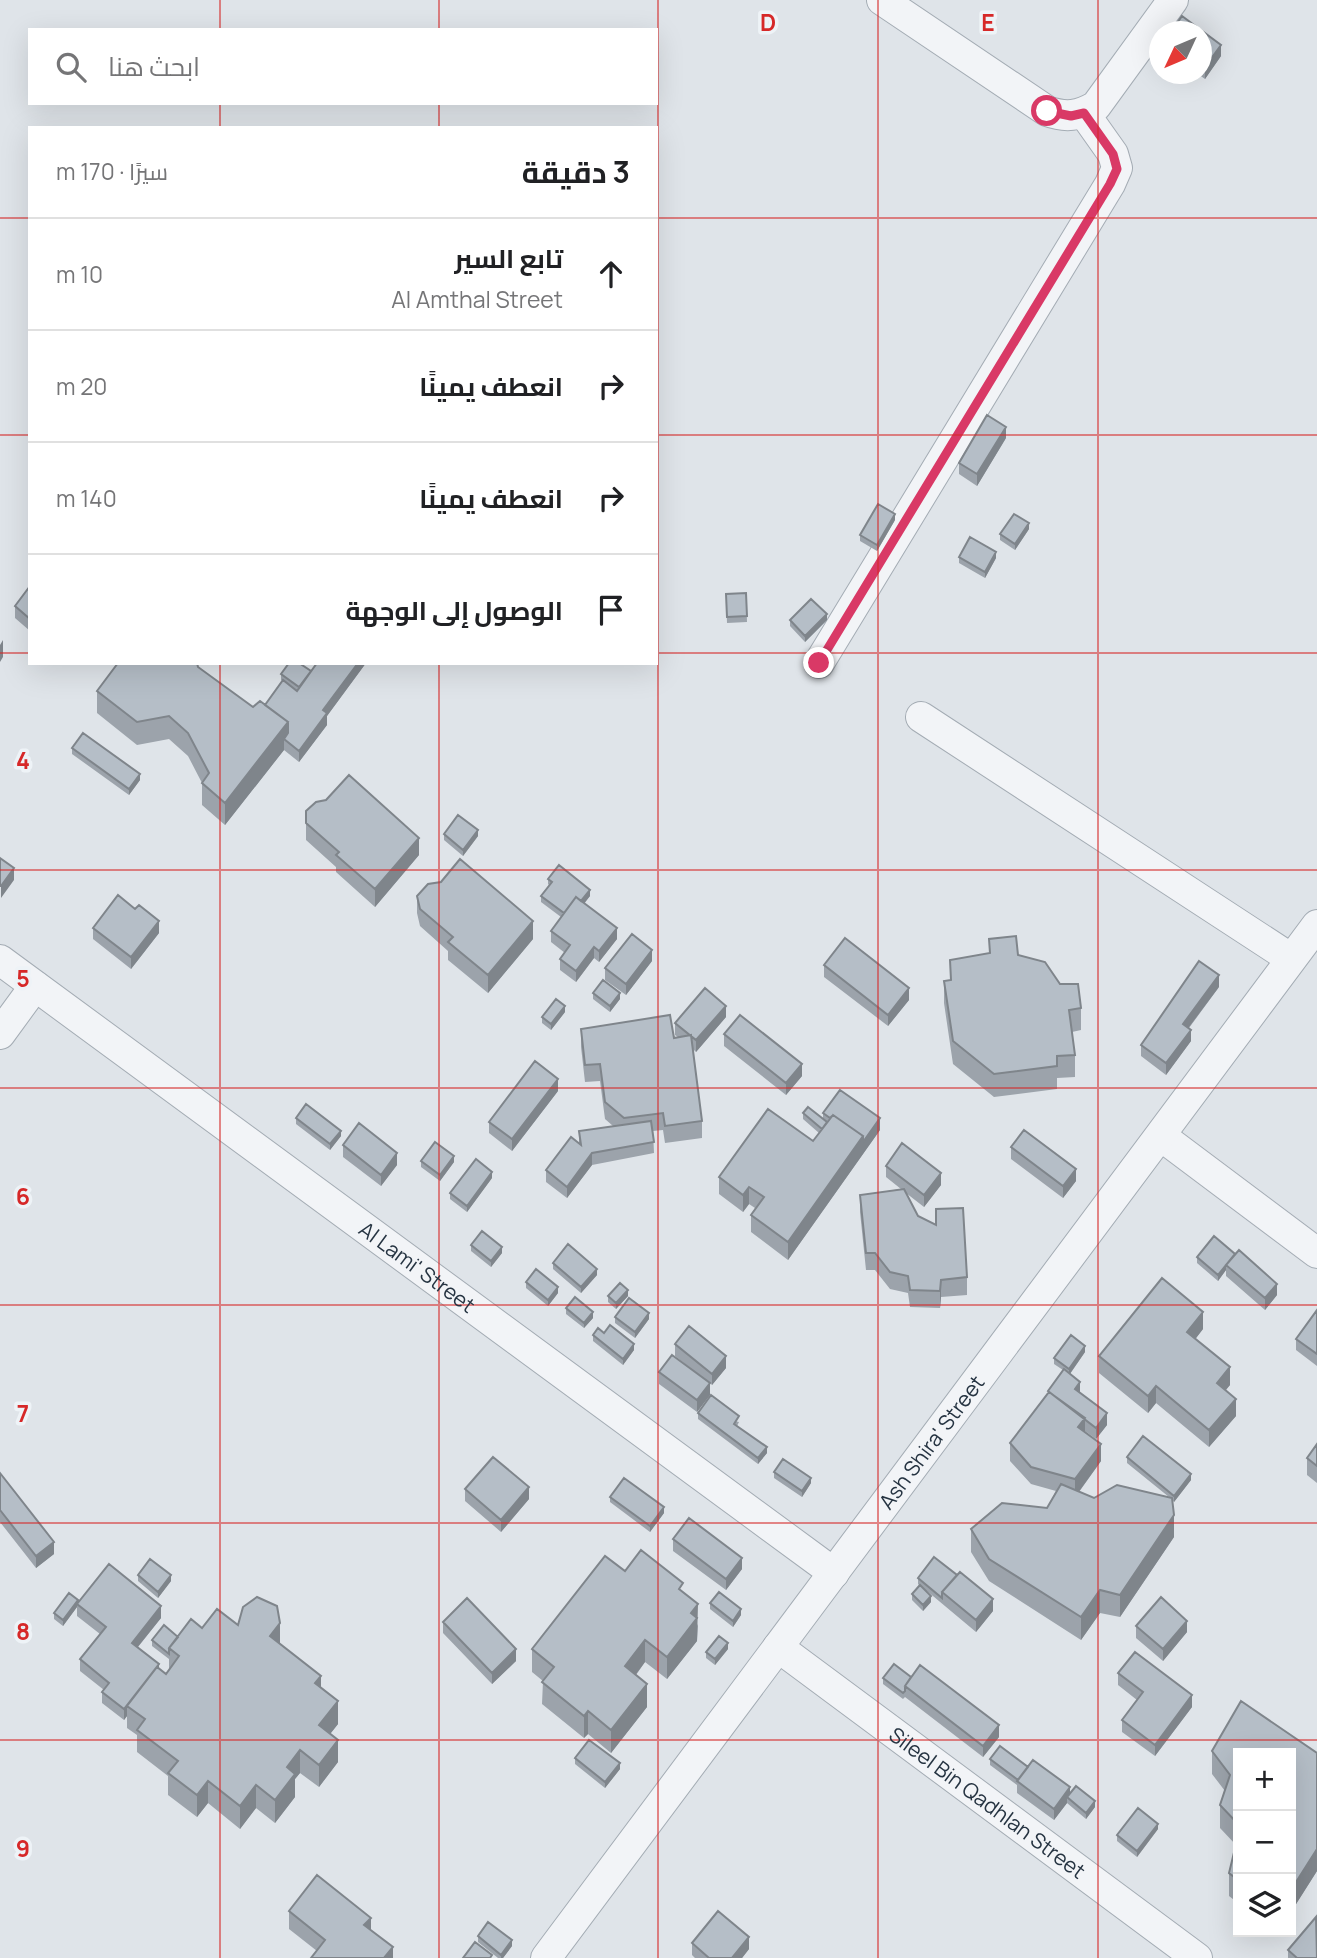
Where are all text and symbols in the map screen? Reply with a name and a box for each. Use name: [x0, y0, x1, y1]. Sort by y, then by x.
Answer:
text: D: [760, 6, 776, 38]
text: E: [981, 6, 995, 38]
north arrow: [1149, 21, 1212, 84]
search box: [28, 28, 658, 105]
icon: search: [52, 48, 90, 86]
text: ابحث هنا: [108, 48, 200, 84]
route start: [1031, 95, 1062, 126]
text: 3 دقيقة: [522, 151, 630, 192]
text: سيرًا · 170 m: [56, 155, 168, 187]
text: تابع السير: [454, 240, 563, 276]
icon: ahead: [592, 255, 630, 293]
text: 10 m: [56, 258, 103, 290]
text: Al Amthal Street: [391, 283, 563, 315]
icon: right: [592, 367, 630, 405]
text: انعطف يمينًا: [419, 368, 563, 404]
text: 20 m: [56, 370, 107, 402]
icon: right: [592, 479, 630, 517]
text: انعطف يمينًا: [419, 480, 563, 516]
text: 140 m: [56, 482, 117, 514]
icon: arrive: [592, 591, 630, 629]
text: الوصول إلى الوجهة: [345, 592, 563, 628]
route end: [803, 647, 834, 678]
text: 4: [16, 744, 30, 776]
text: 5: [16, 962, 30, 994]
text: 6: [16, 1180, 30, 1212]
street label: Al Lami' Street: [354, 1215, 481, 1319]
street label: Ash Shira' Street: [872, 1369, 990, 1514]
text: 7: [17, 1397, 29, 1429]
text: 8: [16, 1615, 30, 1647]
street label: Sileel Bin Qadhlan Street: [884, 1720, 1091, 1885]
map controls: [1233, 1748, 1296, 1937]
button: +: [1233, 1748, 1296, 1811]
button: −: [1233, 1811, 1296, 1874]
text: 9: [16, 1832, 30, 1864]
button: layers: [1233, 1874, 1296, 1937]

